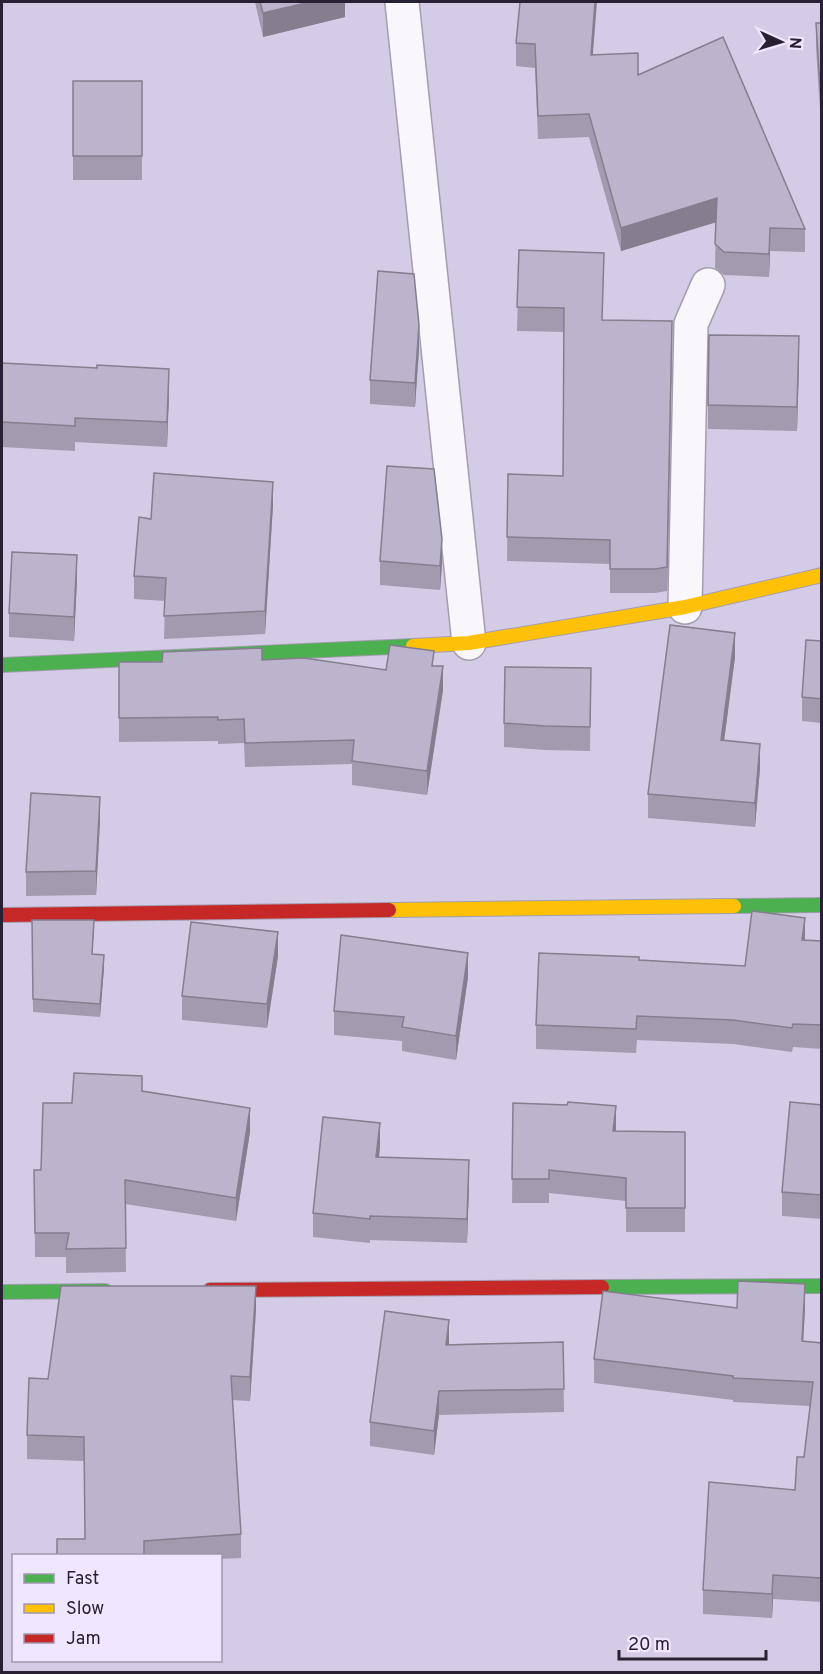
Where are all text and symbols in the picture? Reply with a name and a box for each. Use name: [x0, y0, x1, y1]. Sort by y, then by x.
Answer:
north arrow: [751, 12, 811, 72]
text: N: [784, 36, 804, 49]
legend: [12, 1554, 222, 1662]
text: Fast: [66, 1568, 99, 1591]
text: Slow: [66, 1598, 104, 1621]
scale bar: [619, 1623, 766, 1661]
text: Jam: [66, 1628, 101, 1651]
text: 20 m: [628, 1634, 670, 1657]

